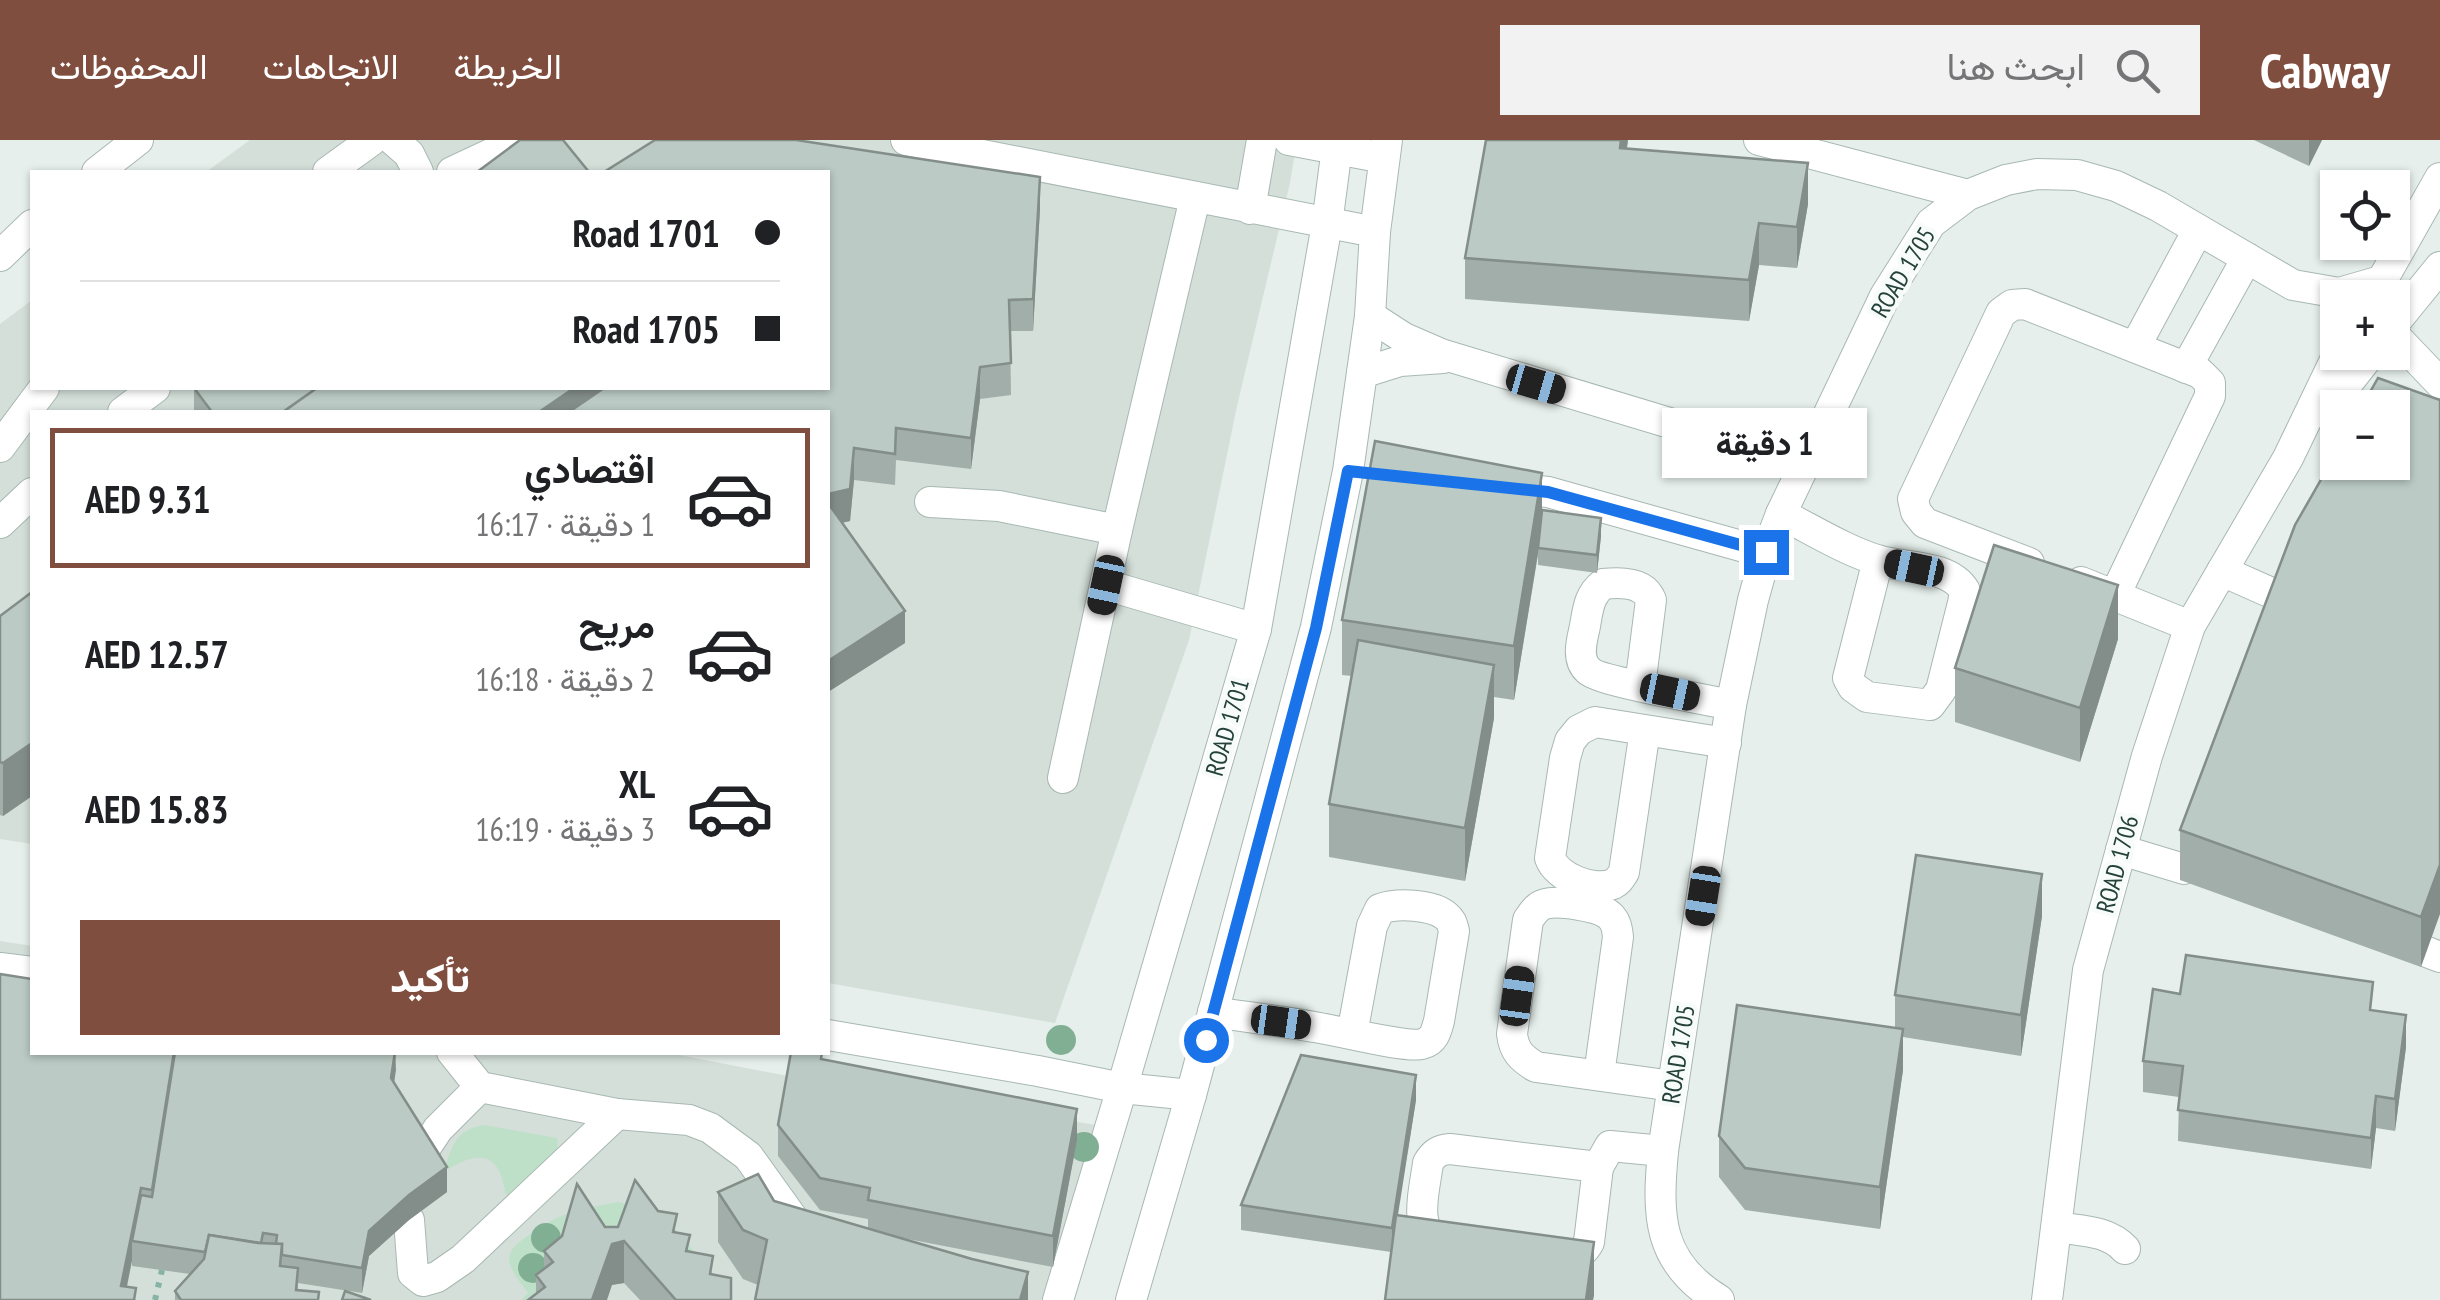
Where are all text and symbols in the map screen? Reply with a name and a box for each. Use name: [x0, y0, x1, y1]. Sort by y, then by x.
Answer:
search box: [1500, 25, 2200, 115]
text: Cabway: [2260, 39, 2390, 101]
text: ابحث هنا: [1947, 41, 2085, 90]
text: المحفوظات: [50, 43, 208, 89]
text: الاتجاهات: [263, 43, 399, 89]
text: الخريطة: [454, 43, 562, 89]
icon: search: [2110, 43, 2165, 98]
map controls: [2320, 170, 2410, 480]
button: locate: [2320, 170, 2410, 260]
text: Road 1701: [572, 208, 720, 257]
street label: ROAD 1705: [1864, 221, 1942, 323]
button: +: [2320, 280, 2410, 370]
text: Road 1705: [572, 304, 720, 353]
car: [1503, 361, 1569, 407]
button: −: [2320, 390, 2410, 480]
callout: 1 دقيقة: [1664, 407, 1868, 477]
text: 1 دقيقة: [1716, 422, 1813, 464]
text: اقتصادي: [524, 444, 655, 493]
icon: car: [685, 453, 775, 543]
text: AED 9.31: [85, 474, 211, 523]
text: 1 دقيقة · 16:17: [475, 503, 655, 545]
route end: [1744, 530, 1789, 575]
car: [1882, 547, 1946, 589]
car: [1085, 553, 1127, 617]
text: مريح: [579, 599, 655, 648]
icon: car: [685, 608, 775, 698]
text: AED 12.57: [85, 629, 229, 678]
text: 2 دقيقة · 16:18: [475, 658, 655, 700]
car: [1638, 671, 1702, 713]
street label: ROAD 1701: [1198, 675, 1256, 779]
text: XL: [619, 759, 655, 808]
icon: car: [685, 763, 775, 853]
text: AED 15.83: [85, 784, 229, 833]
text: 3 دقيقة · 16:19: [475, 808, 655, 850]
street label: ROAD 1706: [2089, 812, 2145, 916]
car: [1683, 864, 1723, 928]
button: تأكيد: [80, 920, 780, 1035]
car: [1498, 964, 1536, 1028]
street label: ROAD 1705: [1654, 1002, 1702, 1106]
car: [1249, 1003, 1313, 1041]
route start: [1184, 1018, 1229, 1063]

